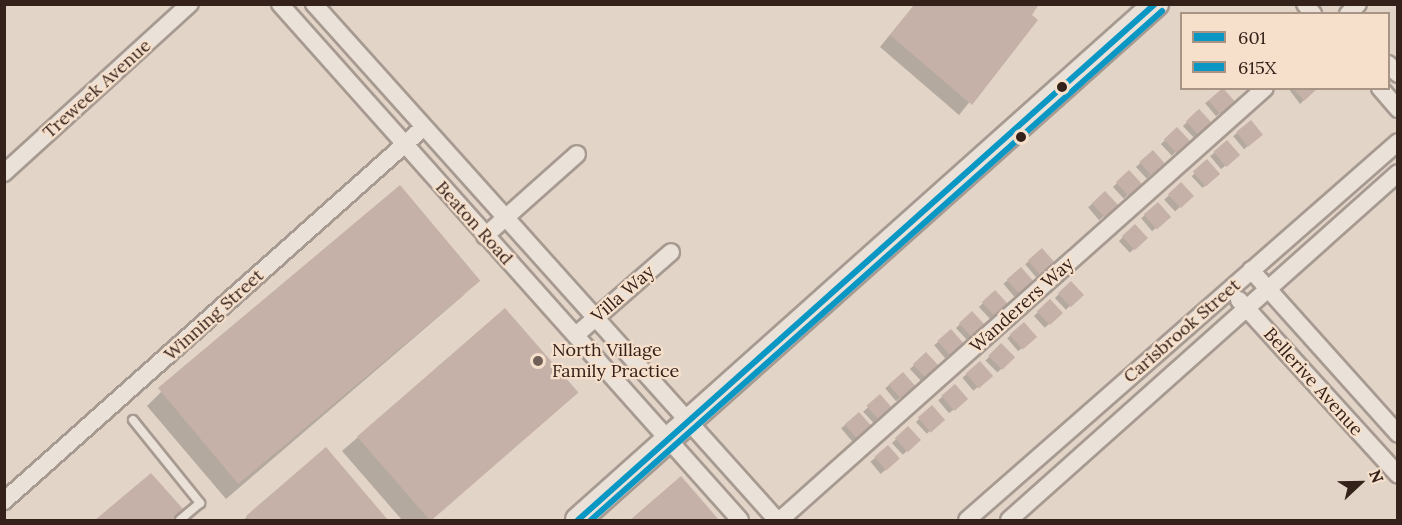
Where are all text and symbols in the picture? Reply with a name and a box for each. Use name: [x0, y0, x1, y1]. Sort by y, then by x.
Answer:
legend: [1180, 12, 1390, 90]
text: 601: [1238, 26, 1266, 49]
street label: Treweek Avenue: [39, 35, 155, 143]
text: 615X: [1238, 56, 1276, 79]
unlabelled marker: [1056, 81, 1068, 93]
unlabelled marker: [1015, 131, 1027, 143]
street label: Beaton Road: [431, 177, 517, 269]
street label: Wanderers Way: [966, 253, 1078, 357]
street label: Villa Way: [587, 261, 659, 327]
street label: Winning Street: [160, 265, 268, 365]
street label: Carisbrook Street: [1119, 274, 1245, 388]
street label: Bellerive Avenue: [1259, 324, 1367, 440]
place label: North Village Family Practice: [552, 340, 679, 382]
marker: North Village Family Practice: [529, 352, 547, 370]
north arrow: [1330, 453, 1390, 513]
text: N: [1365, 467, 1388, 486]

